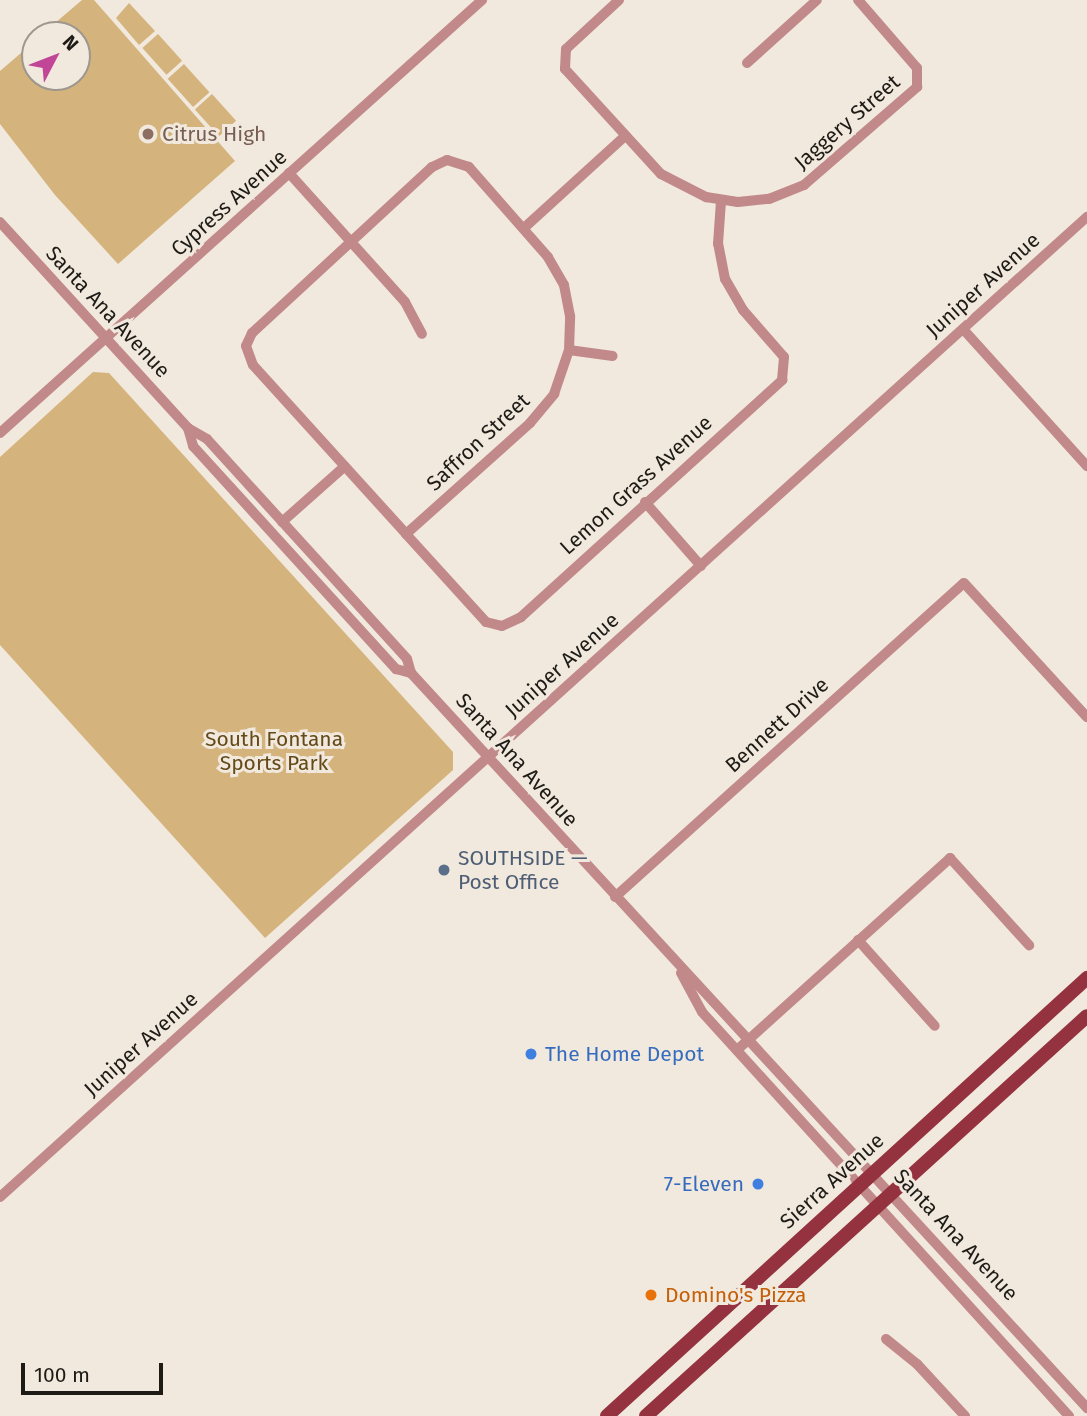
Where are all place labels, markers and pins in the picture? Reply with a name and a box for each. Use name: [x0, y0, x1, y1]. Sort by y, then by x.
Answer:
place label: Citrus High: [162, 121, 266, 147]
marker: Citrus High: [140, 126, 156, 142]
place label: SOUTHSIDE — Post Office: [458, 845, 588, 895]
marker: SOUTHSIDE — Post Office: [436, 862, 452, 878]
place label: The Home Depot: [545, 1041, 704, 1067]
marker: The Home Depot: [523, 1046, 539, 1062]
place label: 7-Eleven: [664, 1171, 744, 1197]
marker: 7-Eleven: [750, 1176, 766, 1192]
place label: Domino's Pizza: [665, 1282, 806, 1308]
marker: Domino's Pizza: [643, 1287, 659, 1303]

